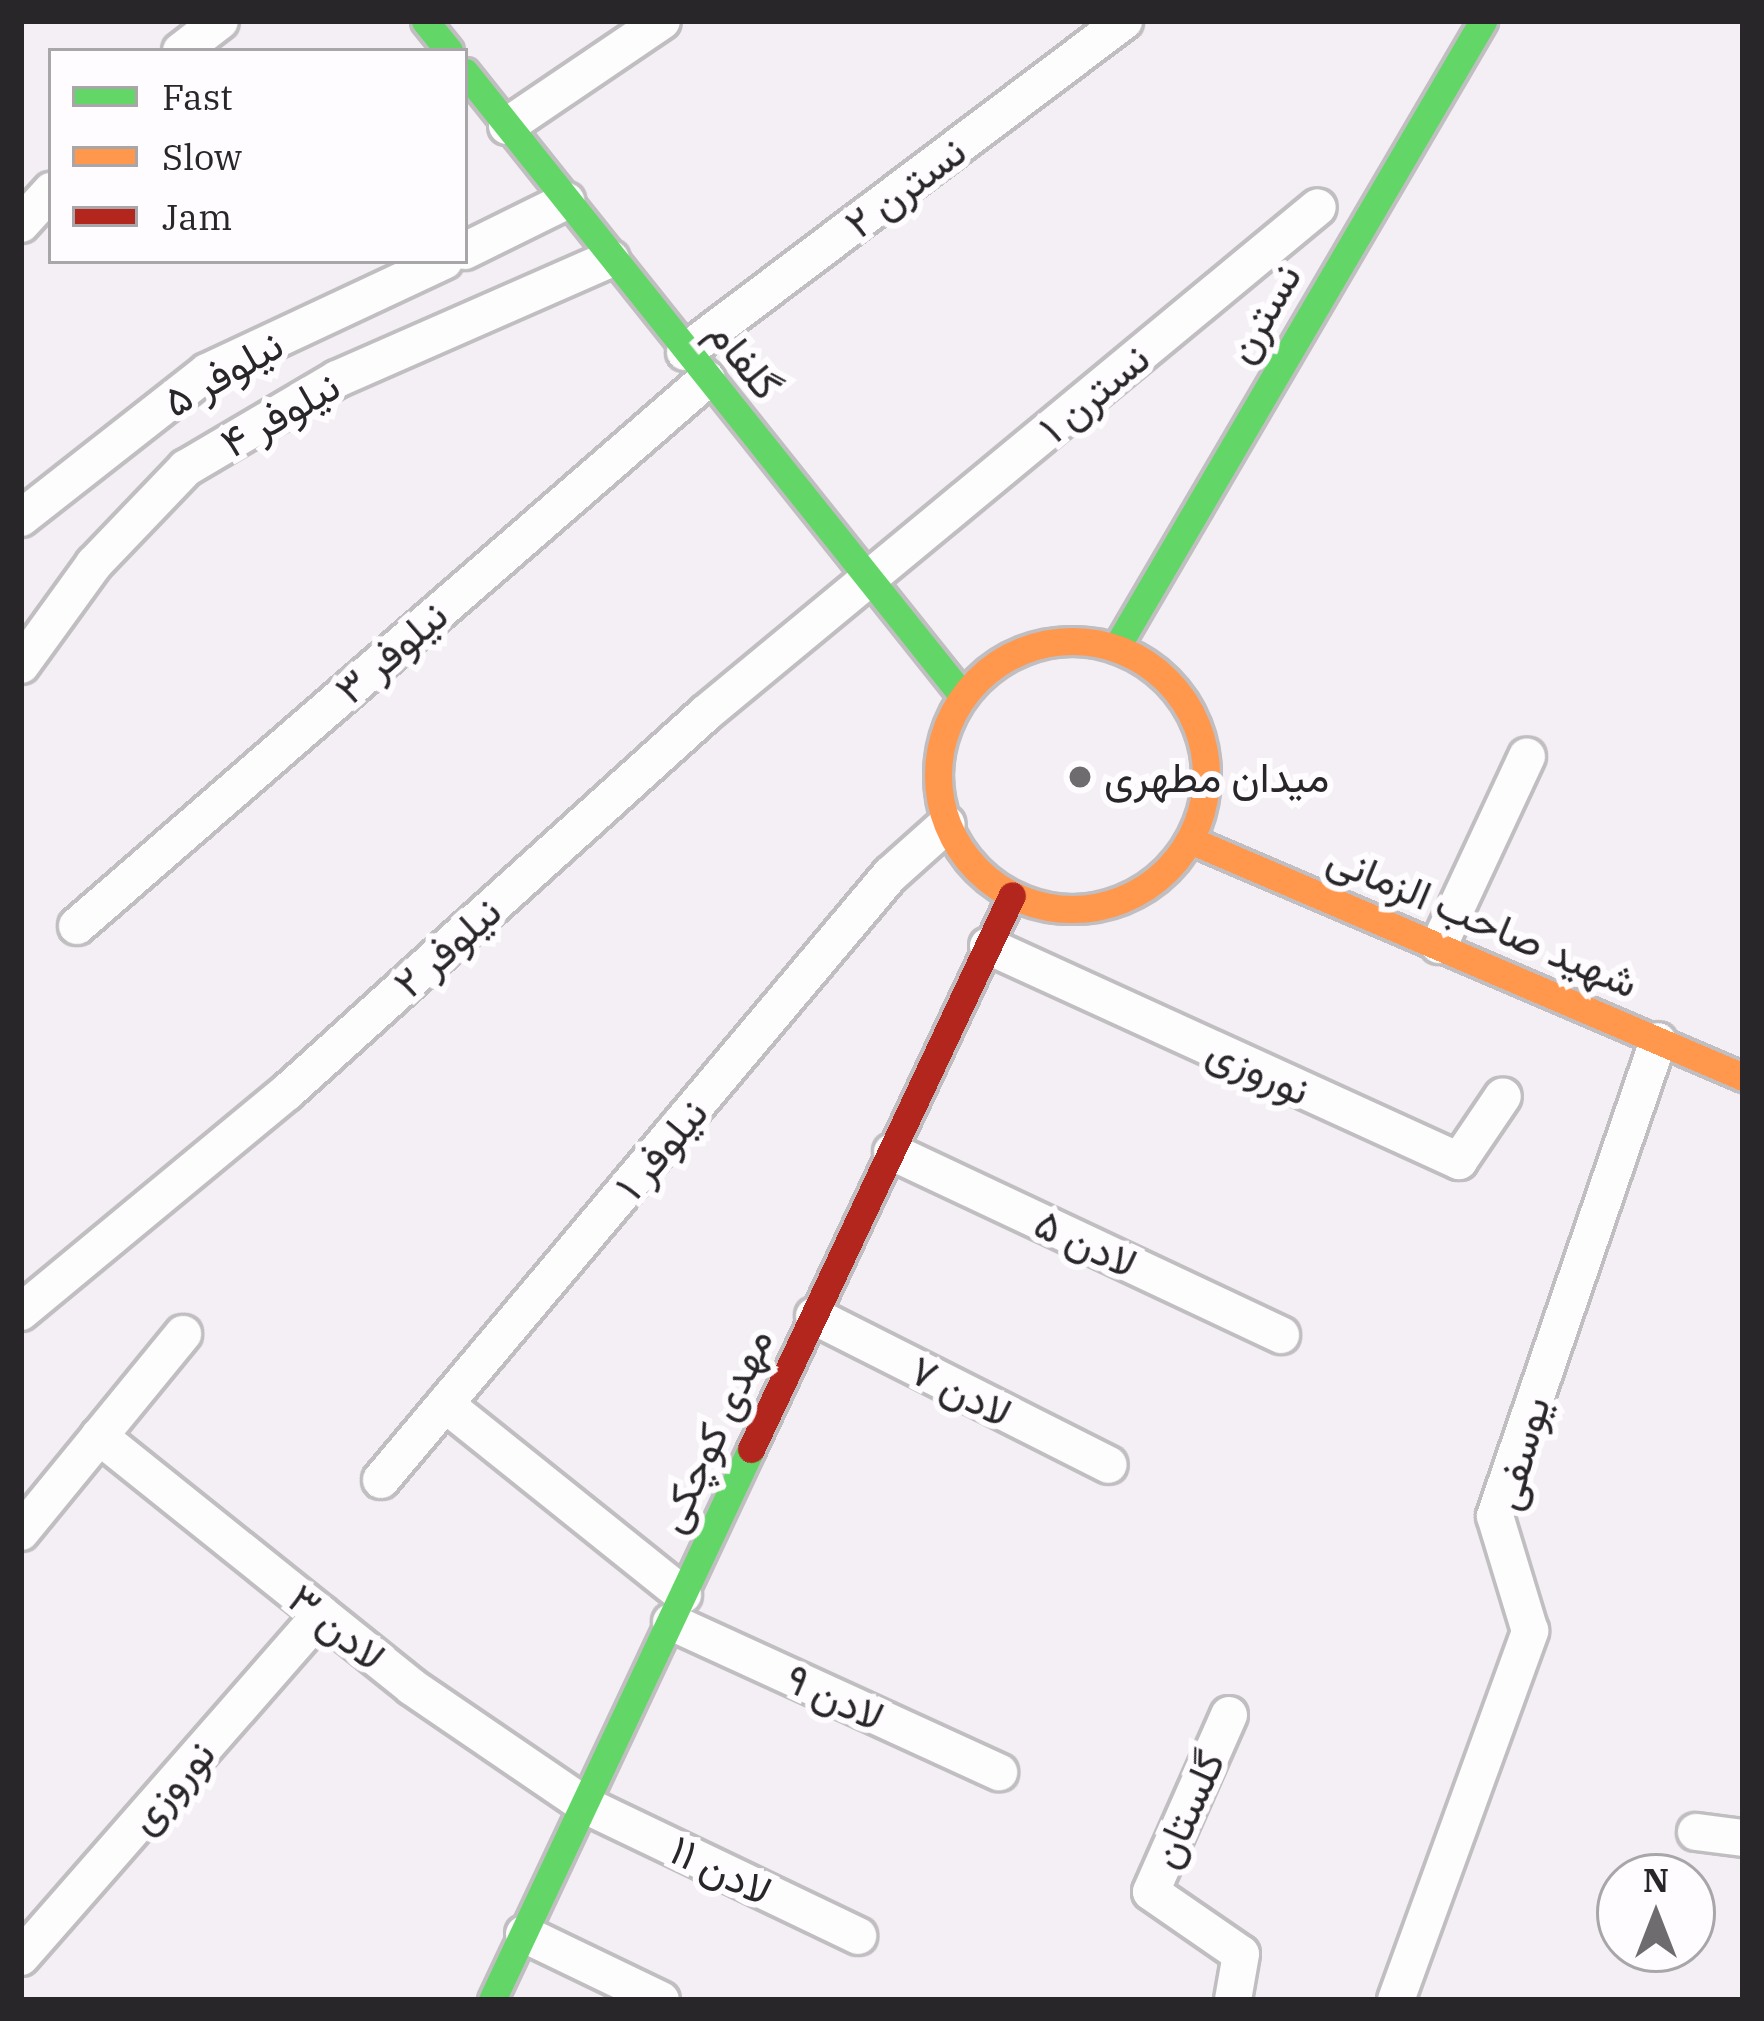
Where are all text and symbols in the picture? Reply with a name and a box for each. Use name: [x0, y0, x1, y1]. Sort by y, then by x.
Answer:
legend: [48, 48, 468, 264]
text: Fast: [162, 73, 233, 120]
street label: نسترن ۲: [835, 125, 975, 249]
text: Slow: [162, 133, 242, 180]
text: Jam: [162, 193, 232, 240]
street label: نسترن: [1215, 255, 1311, 371]
street label: گلفام: [697, 309, 793, 409]
street label: نیلوفر ۵: [154, 319, 292, 427]
street label: نسترن ۱: [1029, 333, 1159, 453]
street label: نیلوفر ۴: [212, 360, 348, 468]
street label: نیلوفر ۳: [325, 590, 457, 714]
place label: میدان مطهری: [1104, 752, 1329, 802]
marker: میدان مطهری: [1067, 764, 1093, 790]
street label: شهید صاحب الزمانی: [1320, 832, 1646, 1008]
street label: نیلوفر ۲: [383, 886, 511, 1008]
street label: نوروزی: [1200, 1025, 1318, 1115]
street label: نیلوفر ۱: [604, 1088, 718, 1210]
street label: لادن ۵: [1027, 1198, 1145, 1288]
street label: مهدی کوچکی: [645, 1320, 783, 1540]
street label: لادن ۷: [902, 1344, 1020, 1438]
street label: یوسفی: [1480, 1391, 1560, 1515]
street label: لادن ۳: [278, 1573, 396, 1681]
street label: لادن ۹: [778, 1653, 892, 1741]
street label: نوروزی: [117, 1729, 225, 1843]
street label: گلستان: [1139, 1743, 1235, 1875]
street label: لادن ۱۱: [662, 1824, 780, 1916]
north arrow: [1596, 1853, 1716, 1973]
text: N: [1643, 1858, 1669, 1901]

